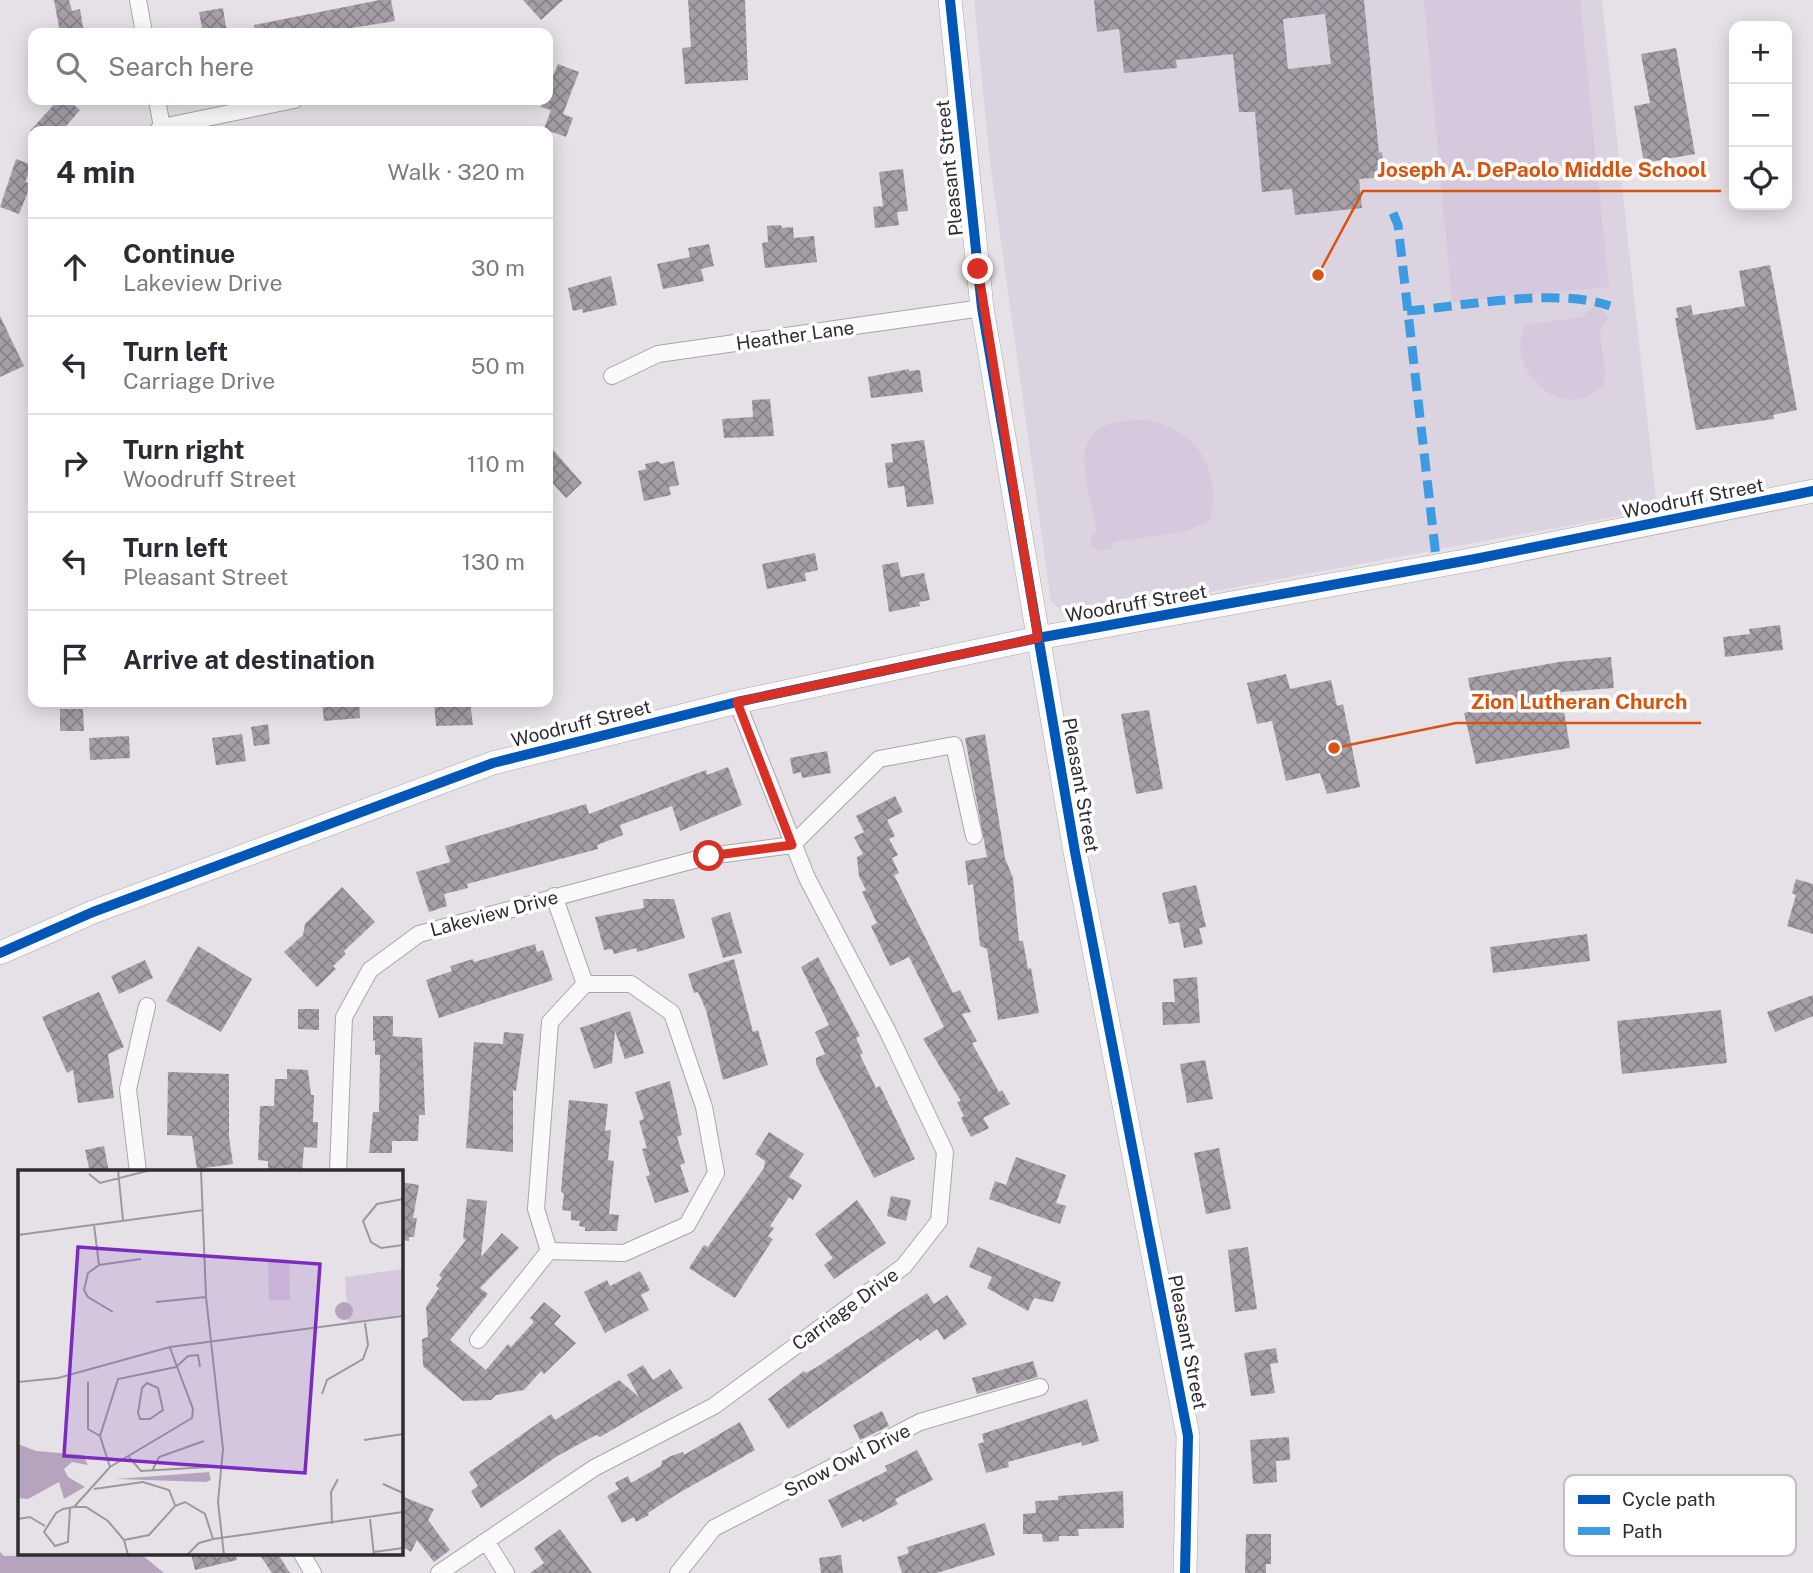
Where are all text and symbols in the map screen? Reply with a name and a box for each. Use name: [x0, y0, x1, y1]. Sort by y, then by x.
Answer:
map controls: [1729, 21, 1792, 210]
button: +: [1729, 21, 1792, 84]
search box: [28, 28, 553, 105]
icon: search: [52, 48, 90, 86]
text: Search here: [108, 51, 254, 82]
button: −: [1729, 84, 1792, 147]
street label: Pleasant Street: [931, 99, 967, 237]
button: locate: [1729, 147, 1792, 210]
callout: Joseph A. DePaolo Middle School: [1363, 149, 1721, 191]
text: 4 min: [56, 154, 135, 190]
text: Joseph A. DePaolo Middle School: [1377, 157, 1707, 182]
text: Walk · 320 m: [388, 158, 525, 185]
text: Continue: [123, 238, 235, 269]
icon: ahead: [56, 248, 94, 286]
route end: [962, 253, 993, 284]
text: 30 m: [471, 254, 525, 281]
text: Lakeview Drive: [123, 269, 282, 296]
street label: Heather Lane: [734, 316, 856, 354]
text: Turn left: [123, 336, 228, 367]
icon: left: [56, 346, 94, 384]
text: 50 m: [471, 352, 525, 379]
text: Carriage Drive: [123, 367, 275, 394]
text: Turn right: [123, 434, 245, 465]
icon: right: [56, 444, 94, 482]
text: 110 m: [467, 450, 525, 477]
text: Woodruff Street: [123, 465, 297, 492]
street label: Woodruff Street: [1621, 474, 1765, 522]
text: Turn left: [123, 532, 228, 563]
icon: left: [56, 542, 94, 580]
text: 130 m: [462, 548, 525, 575]
text: Pleasant Street: [123, 563, 288, 590]
street label: Woodruff Street: [1063, 580, 1209, 626]
icon: arrive: [56, 640, 94, 678]
text: Arrive at destination: [123, 644, 375, 675]
callout: Zion Lutheran Church: [1456, 681, 1701, 723]
text: Zion Lutheran Church: [1471, 689, 1687, 714]
street label: Woodruff Street: [509, 695, 653, 751]
street label: Pleasant Street: [1058, 716, 1104, 854]
route start: [693, 840, 724, 871]
street label: Lakeview Drive: [428, 885, 560, 941]
inset map: [18, 1170, 402, 1556]
street label: Carriage Drive: [788, 1263, 902, 1355]
street label: Pleasant Street: [1164, 1273, 1212, 1411]
street label: Snow Owl Drive: [780, 1419, 914, 1501]
legend: [1564, 1475, 1796, 1556]
text: Cycle path: [1622, 1488, 1715, 1510]
text: Path: [1622, 1520, 1662, 1542]

